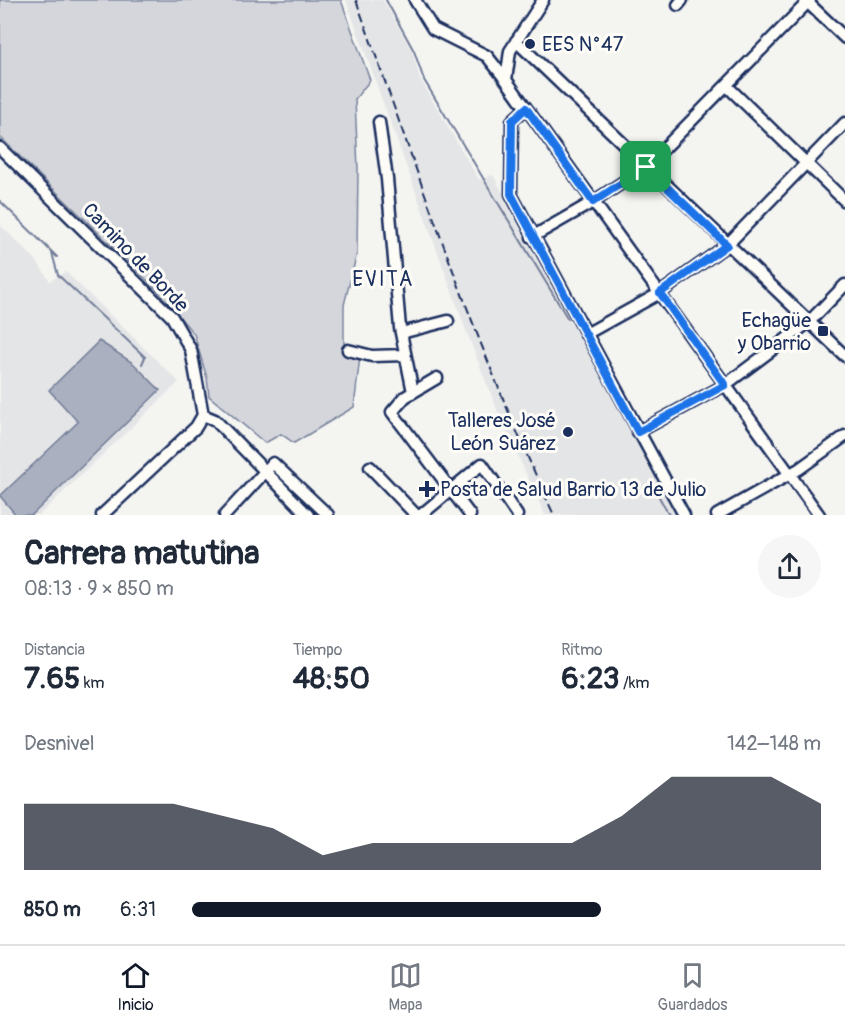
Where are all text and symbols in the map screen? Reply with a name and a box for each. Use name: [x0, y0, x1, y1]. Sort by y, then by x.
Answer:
place label: EES N°47: [542, 32, 624, 57]
marker: EES N°47: [523, 37, 537, 51]
pin: [620, 141, 671, 192]
icon: arrive: [629, 150, 662, 183]
street label: Camino de Borde: [77, 197, 194, 317]
district label: EVITA: [352, 266, 414, 293]
place label: Echagüe y Obarrio: [737, 308, 811, 356]
marker: Echagüe y Obarrio: [816, 324, 830, 338]
place label: Talleres José León Suárez: [448, 408, 556, 456]
marker: Talleres José León Suárez: [561, 425, 575, 439]
place label: Posta de Salud Barrio 13 de Julio: [440, 477, 707, 502]
marker: Posta de Salud Barrio 13 de Julio: [418, 480, 436, 498]
text: Carrera matutina: [24, 533, 260, 574]
button: share: [758, 535, 821, 598]
text: 08:13 · 9 × 850 m: [24, 576, 174, 601]
text: Distancia: [24, 640, 85, 660]
text: Tiempo: [293, 640, 342, 660]
text: Ritmo: [561, 640, 603, 660]
text: 7.65: [24, 660, 80, 697]
text: 48:50: [293, 660, 370, 697]
text: 6:23: [561, 660, 619, 697]
text: km: [80, 673, 105, 693]
text: /km: [619, 673, 650, 693]
text: Desnivel: [24, 731, 94, 756]
text: 142–148 m: [727, 731, 821, 756]
text: 850 m: [24, 897, 81, 922]
text: 6:31: [120, 897, 156, 922]
tab: Inicio: [118, 959, 153, 1015]
tab: Mapa: [388, 959, 422, 1015]
tab: Guardados: [657, 959, 727, 1015]

